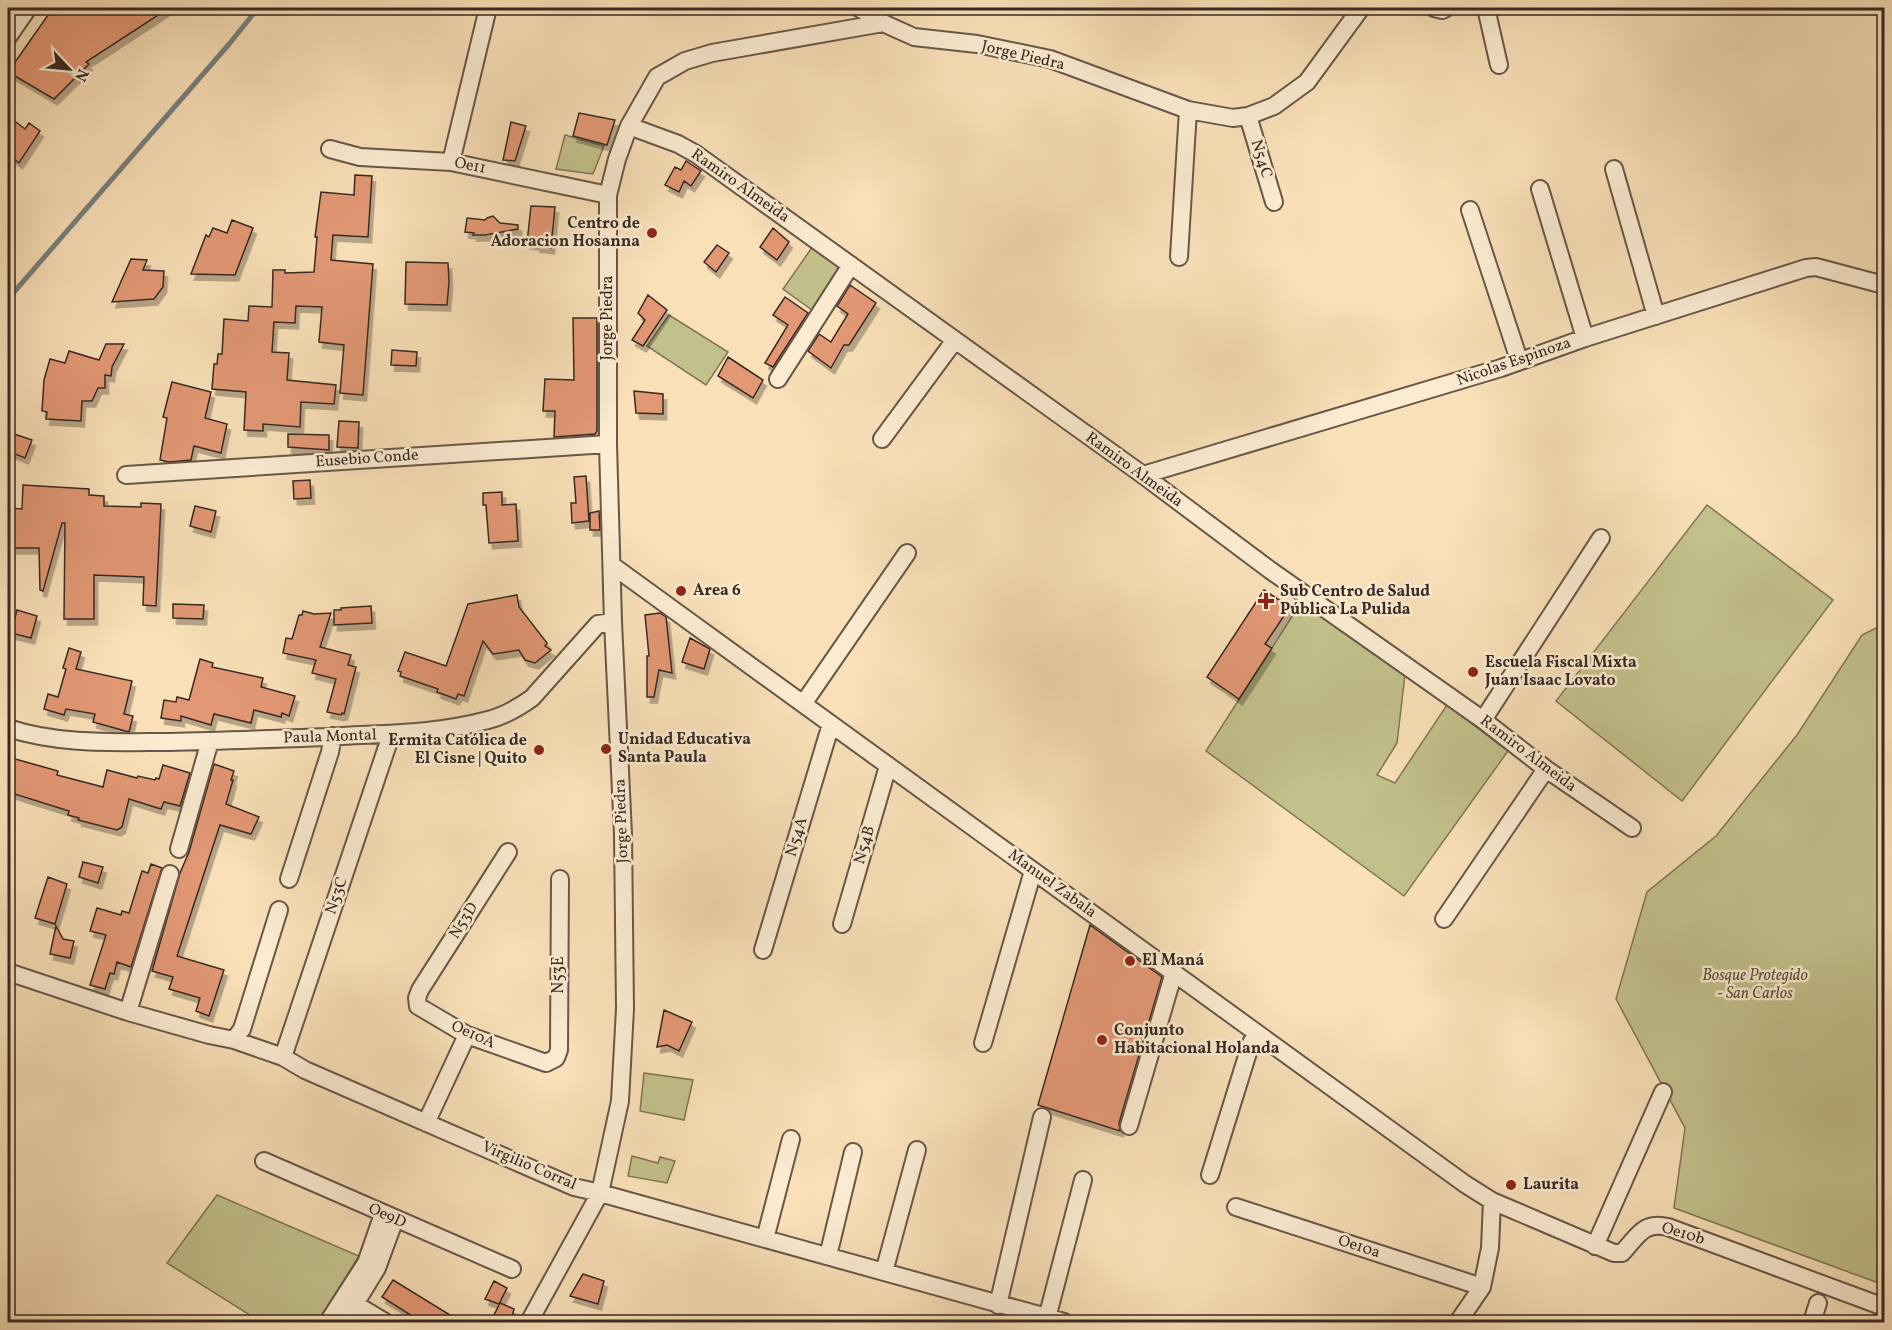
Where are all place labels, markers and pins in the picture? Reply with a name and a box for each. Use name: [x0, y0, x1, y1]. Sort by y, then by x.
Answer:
place label: Centro de Adoracion Hosanna: [491, 213, 640, 253]
marker: Centro de Adoracion Hosanna: [645, 226, 659, 240]
place label: Area 6: [693, 580, 741, 602]
place label: Sub Centro de Salud Pública La Pulida: [1280, 581, 1430, 621]
marker: Area 6: [674, 584, 688, 598]
marker: Sub Centro de Salud Pública La Pulida: [1257, 592, 1275, 610]
place label: Escuela Fiscal Mixta Juan Isaac Lovato: [1484, 652, 1637, 692]
marker: Escuela Fiscal Mixta Juan Isaac Lovato: [1466, 665, 1480, 679]
place label: Unidad Educativa Santa Paula: [618, 729, 751, 769]
place label: Ermita Católica de El Cisne | Quito: [388, 730, 527, 770]
marker: Unidad Educativa Santa Paula: [599, 742, 613, 756]
marker: Ermita Católica de El Cisne | Quito: [532, 743, 546, 757]
place label: El Maná: [1142, 950, 1204, 972]
marker: El Maná: [1123, 954, 1137, 968]
place label: Conjunto Habitacional Holanda: [1114, 1020, 1280, 1060]
marker: Conjunto Habitacional Holanda: [1095, 1033, 1109, 1047]
place label: Laurita: [1523, 1174, 1579, 1196]
marker: Laurita: [1504, 1178, 1518, 1192]

